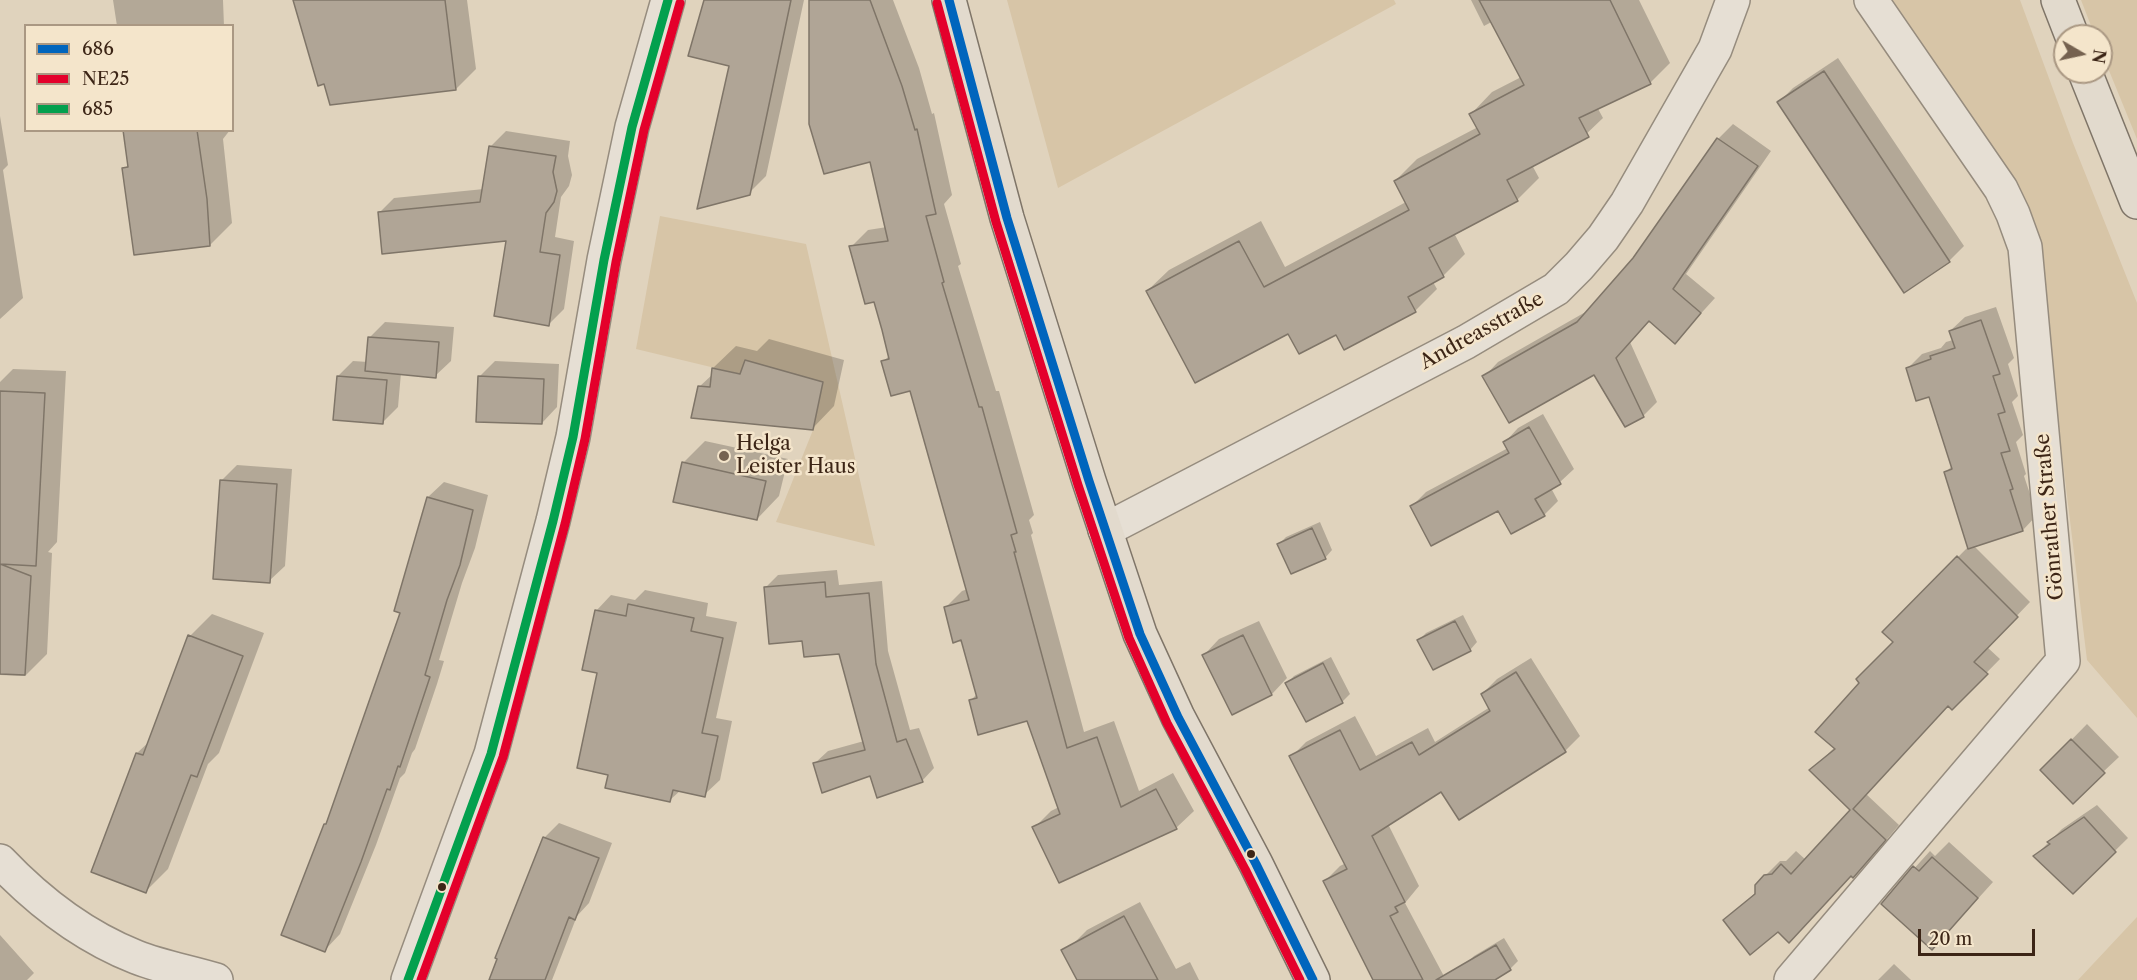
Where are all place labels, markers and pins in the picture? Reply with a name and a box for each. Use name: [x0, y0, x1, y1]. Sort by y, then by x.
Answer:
place label: Helga Leister Haus: [736, 432, 856, 479]
marker: Helga Leister Haus: [717, 449, 731, 463]
unlabelled marker: [1245, 848, 1257, 860]
unlabelled marker: [436, 881, 448, 893]

